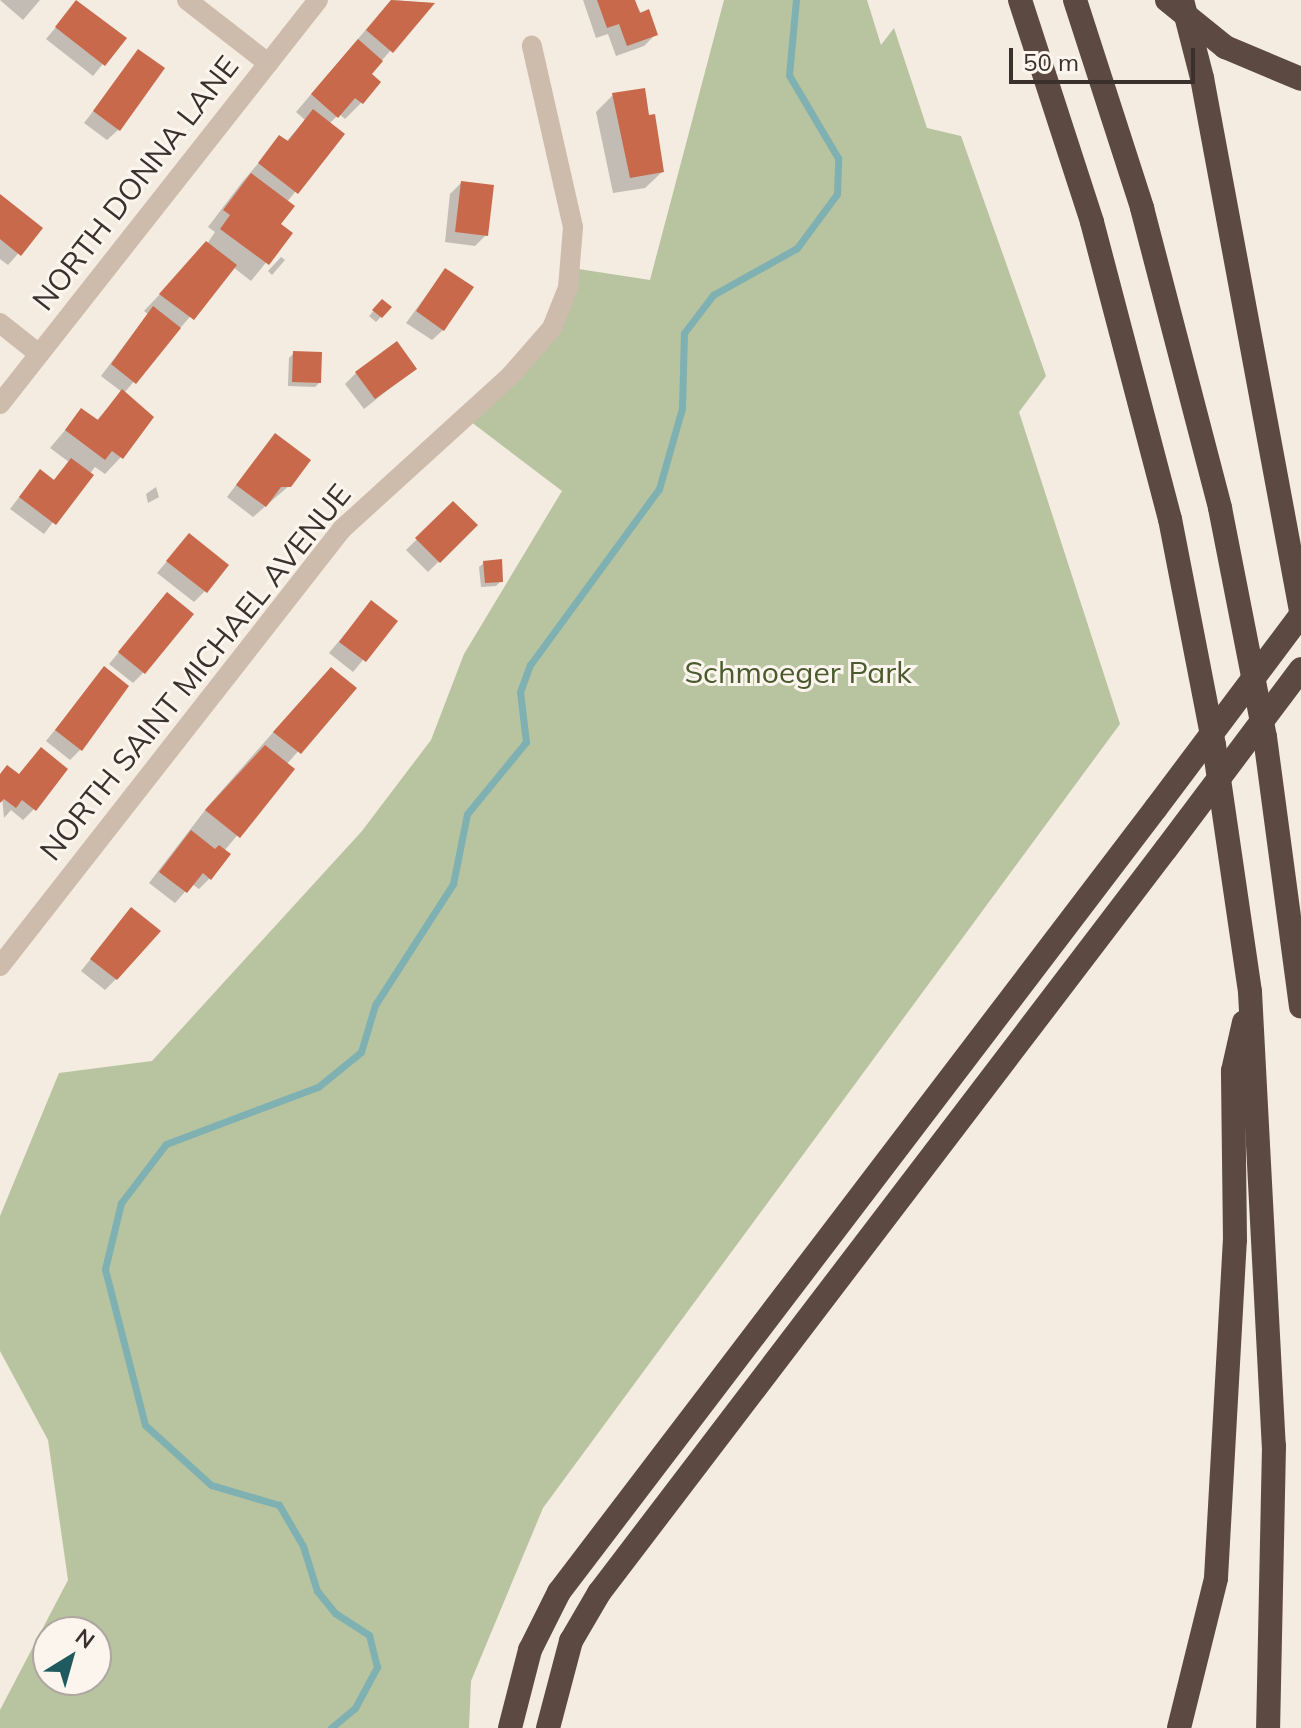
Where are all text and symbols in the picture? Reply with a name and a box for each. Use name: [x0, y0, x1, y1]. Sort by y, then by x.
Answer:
scale bar: [1013, 32, 1199, 82]
text: 50 m: [1023, 47, 1079, 77]
street label: NORTH DONNA LANE: [25, 49, 245, 317]
street label: NORTH SAINT MICHAEL AVENUE: [32, 477, 358, 867]
park label: Schmoeger Park: [684, 654, 912, 690]
north arrow: [32, 1616, 112, 1696]
text: N: [70, 1622, 100, 1655]

